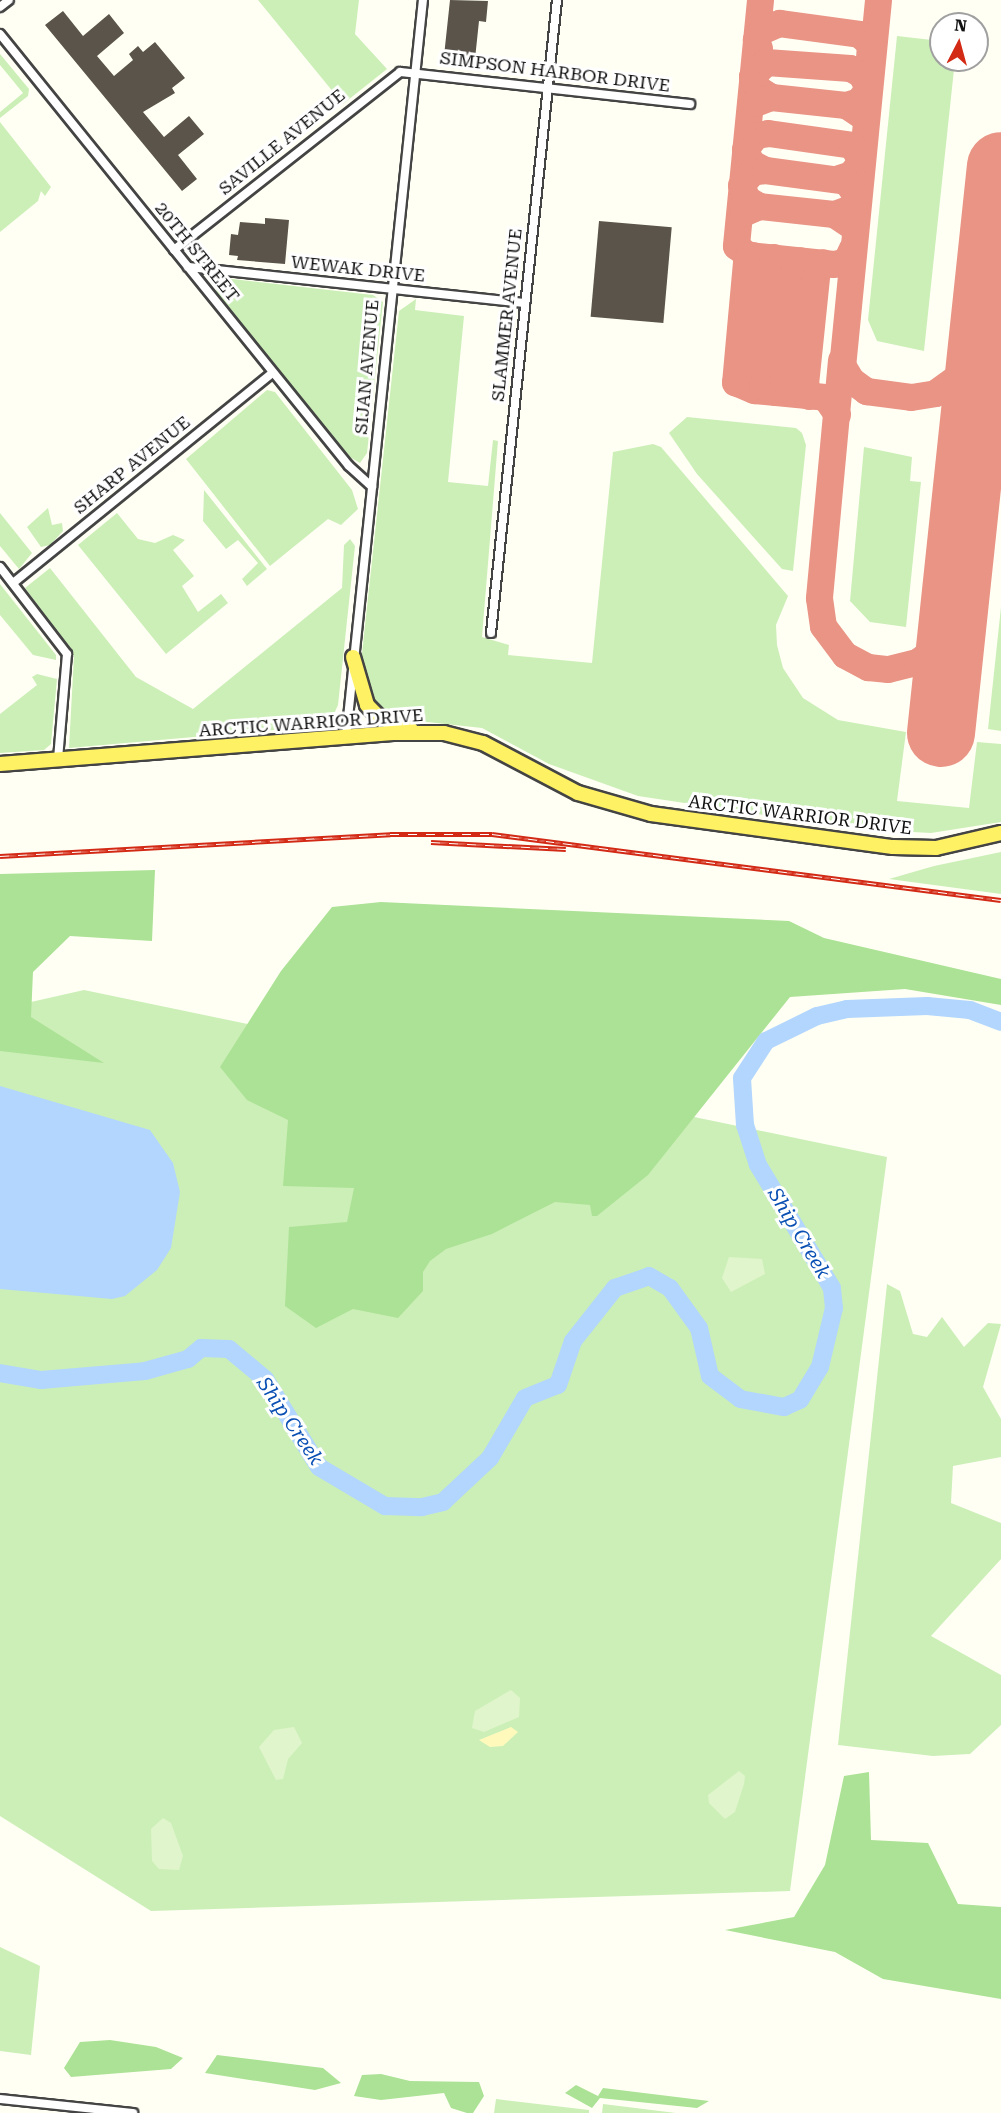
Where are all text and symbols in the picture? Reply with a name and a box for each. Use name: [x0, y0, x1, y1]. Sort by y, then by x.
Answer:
north arrow: [929, 12, 989, 72]
text: N: [954, 15, 968, 36]
street label: SIMPSON HARBOR DRIVE: [439, 47, 671, 97]
street label: SAVILLE AVENUE: [214, 84, 350, 200]
street label: 20TH STREET: [150, 198, 244, 306]
street label: SLAMMER AVENUE: [487, 227, 527, 403]
street label: WEWAK DRIVE: [290, 251, 426, 287]
street label: SIJAN AVENUE: [350, 299, 384, 435]
street label: SHARP AVENUE: [69, 411, 195, 519]
street label: ARCTIC WARRIOR DRIVE: [198, 704, 424, 742]
street label: ARCTIC WARRIOR DRIVE: [687, 791, 913, 839]
water label: Ship Creek: [763, 1183, 835, 1283]
water label: Ship Creek: [252, 1372, 328, 1470]

